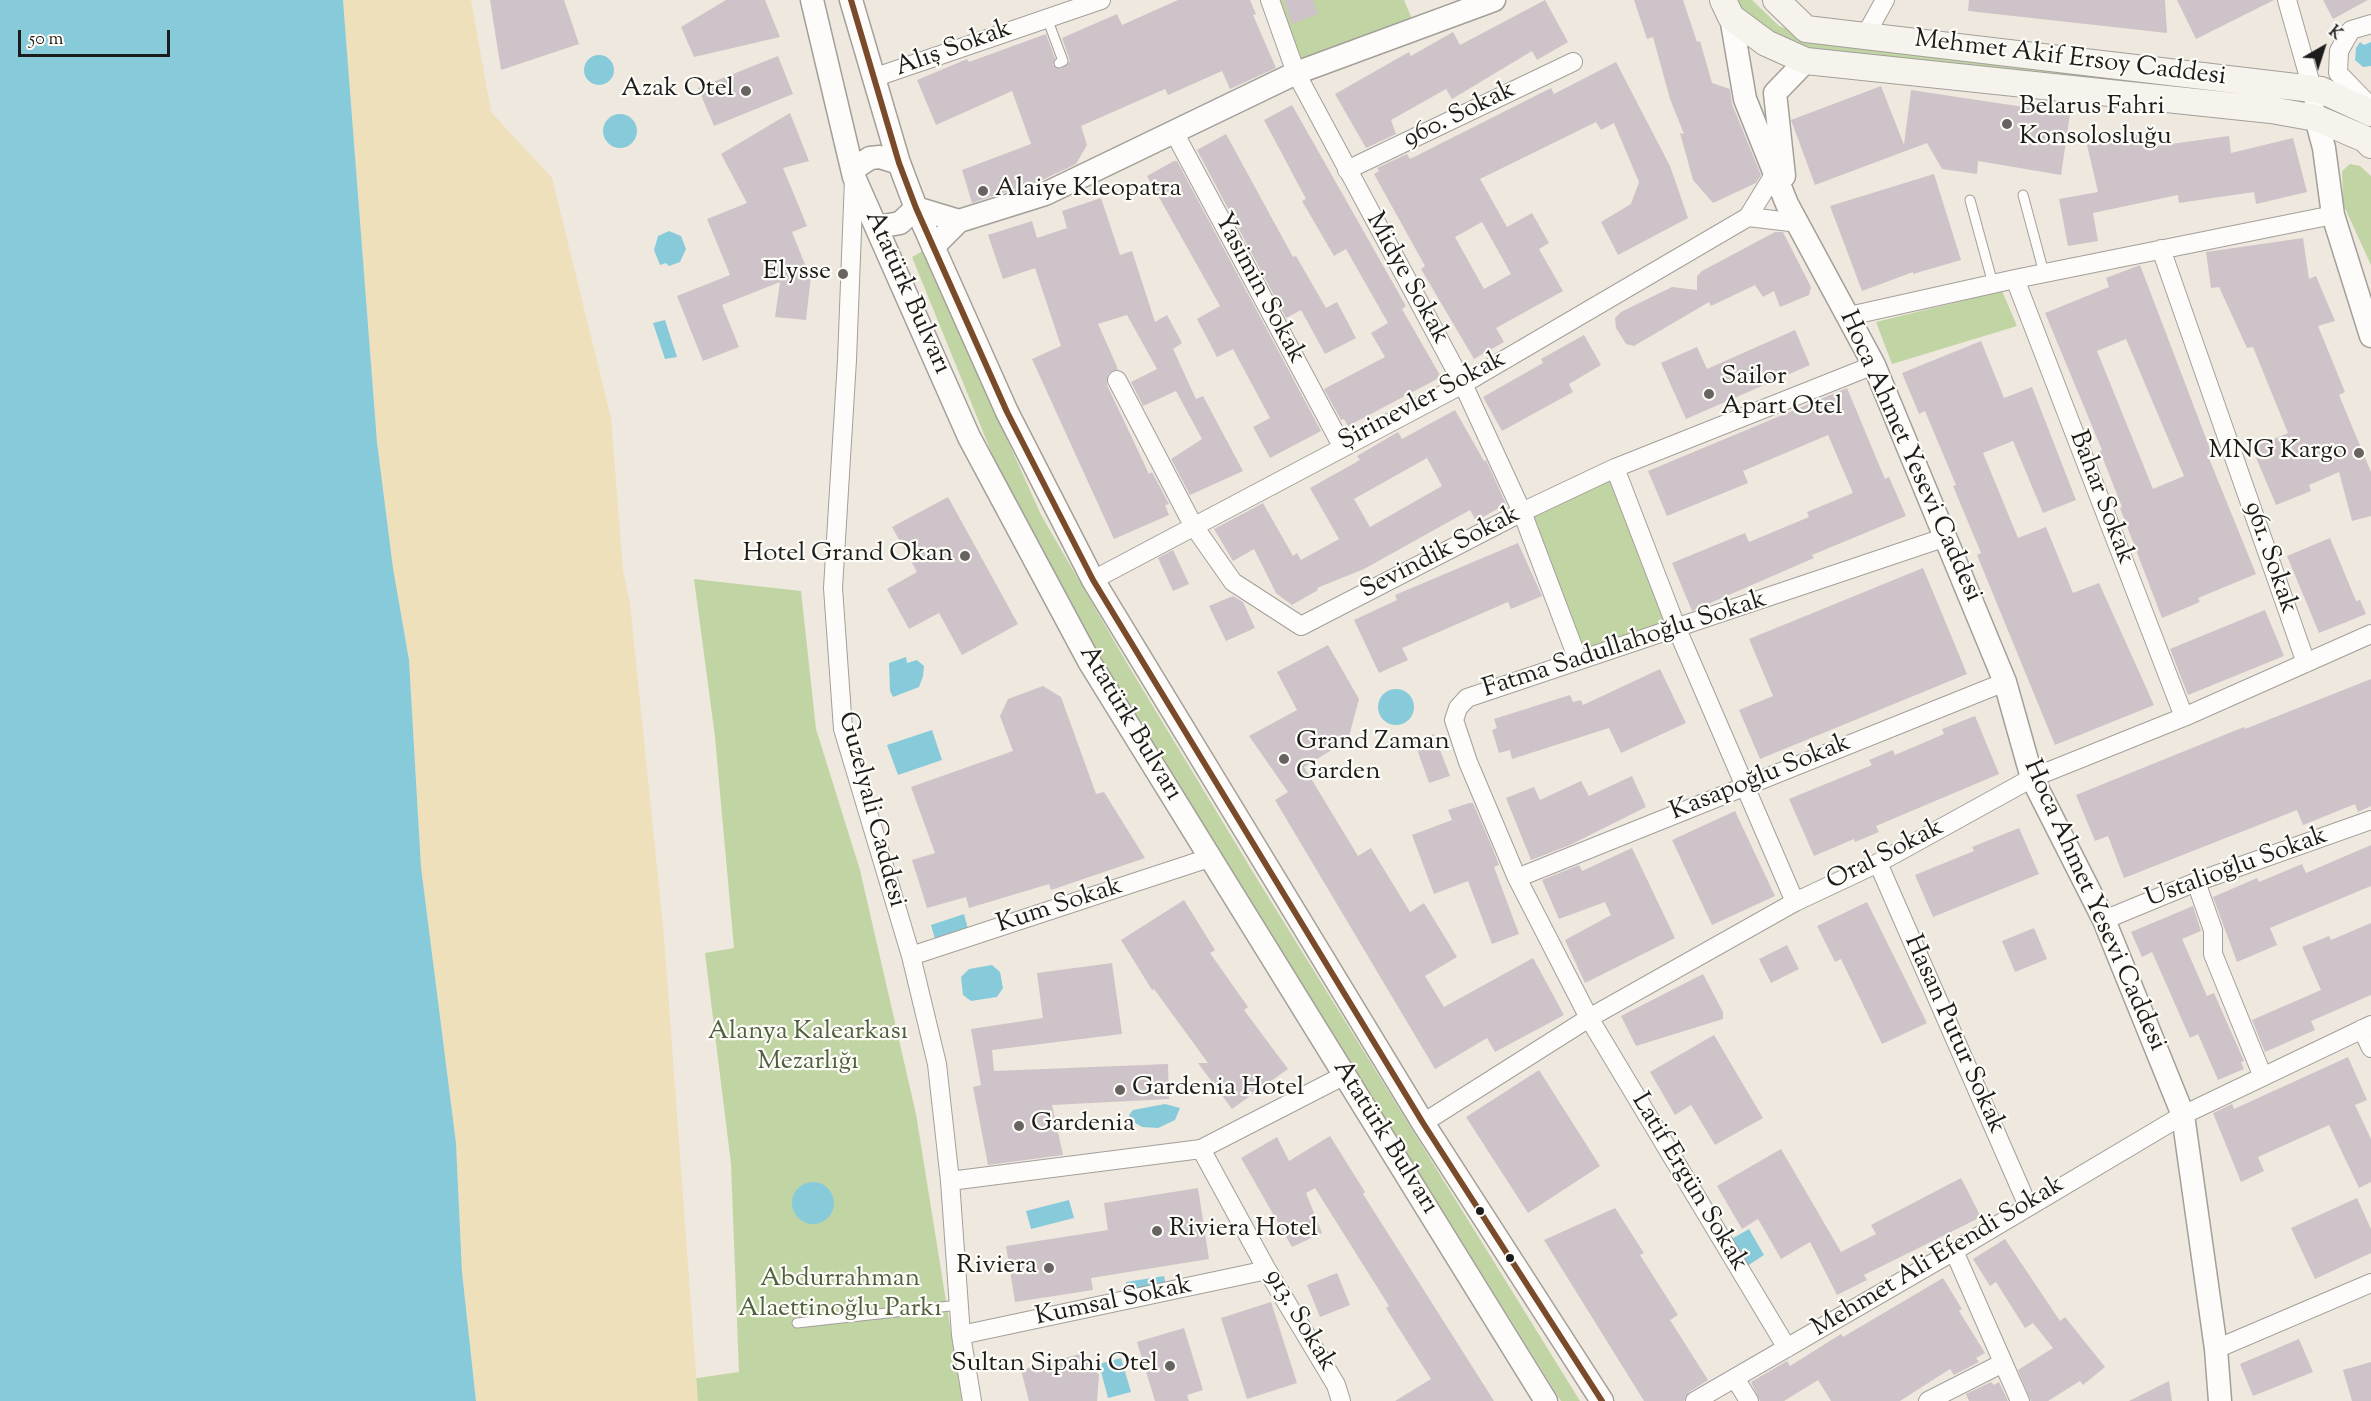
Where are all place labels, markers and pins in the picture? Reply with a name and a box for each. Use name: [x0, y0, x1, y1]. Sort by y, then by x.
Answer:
place label: Azak Otel: [621, 75, 734, 107]
marker: Azak Otel: [739, 84, 753, 98]
place label: Belarus Fahri Konsolosluğu: [2019, 93, 2172, 154]
marker: Belarus Fahri Konsolosluğu: [2000, 117, 2014, 131]
place label: Alaiye Kleopatra: [995, 175, 1181, 207]
marker: Alaiye Kleopatra: [976, 184, 990, 198]
place label: Elysse: [763, 258, 831, 290]
marker: Elysse: [836, 267, 850, 281]
place label: Sailor Apart Otel: [1721, 363, 1842, 424]
marker: Sailor Apart Otel: [1702, 387, 1716, 401]
place label: MNG Kargo: [2209, 437, 2347, 469]
marker: MNG Kargo: [2352, 446, 2366, 460]
place label: Hotel Grand Okan: [743, 540, 953, 572]
marker: Hotel Grand Okan: [958, 549, 972, 563]
place label: Grand Zaman Garden: [1296, 728, 1450, 790]
marker: Grand Zaman Garden: [1277, 752, 1291, 766]
place label: Gardenia Hotel: [1132, 1074, 1304, 1106]
marker: Gardenia Hotel: [1113, 1083, 1127, 1097]
place label: Gardenia: [1031, 1110, 1135, 1142]
marker: Gardenia: [1012, 1119, 1026, 1133]
unlabelled marker: [1474, 1205, 1486, 1217]
place label: Riviera Hotel: [1169, 1215, 1318, 1247]
marker: Riviera Hotel: [1150, 1224, 1164, 1238]
place label: Riviera: [956, 1252, 1037, 1284]
unlabelled marker: [1504, 1252, 1516, 1264]
marker: Riviera: [1042, 1261, 1056, 1275]
place label: Sultan Sipahi Otel: [951, 1350, 1158, 1382]
marker: Sultan Sipahi Otel: [1163, 1359, 1177, 1373]

